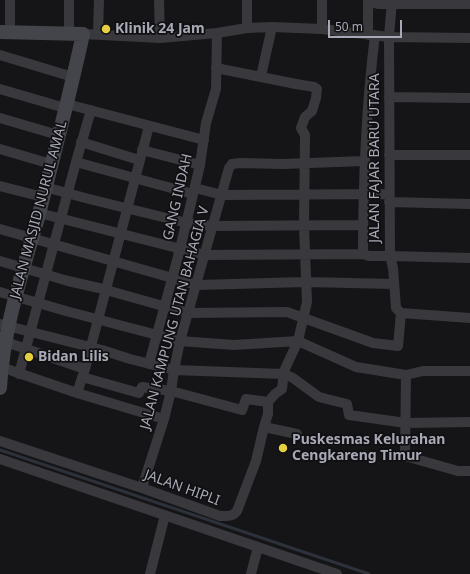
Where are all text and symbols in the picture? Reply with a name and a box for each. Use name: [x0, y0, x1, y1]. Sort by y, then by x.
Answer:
scale bar: [330, 12, 404, 38]
text: 50 m: [335, 18, 363, 35]
place label: Klinik 24 Jam: [115, 21, 205, 37]
marker: Klinik 24 Jam: [100, 23, 112, 35]
street label: JALAN FAJAR BARU UTARA: [367, 73, 383, 243]
street label: JALAN MASJID NURUL AMAL: [7, 119, 71, 301]
street label: GANG INDAH: [160, 152, 196, 242]
street label: JALAN KAMPUNG UTAN BAHAGIA V: [137, 205, 213, 431]
place label: Bidan Lilis: [38, 349, 109, 365]
marker: Bidan Lilis: [23, 351, 35, 363]
place label: Puskesmas Kelurahan Cengkareng Timur: [292, 432, 445, 464]
marker: Puskesmas Kelurahan Cengkareng Timur: [277, 442, 289, 454]
street label: JALAN HIPLI: [142, 467, 222, 509]

